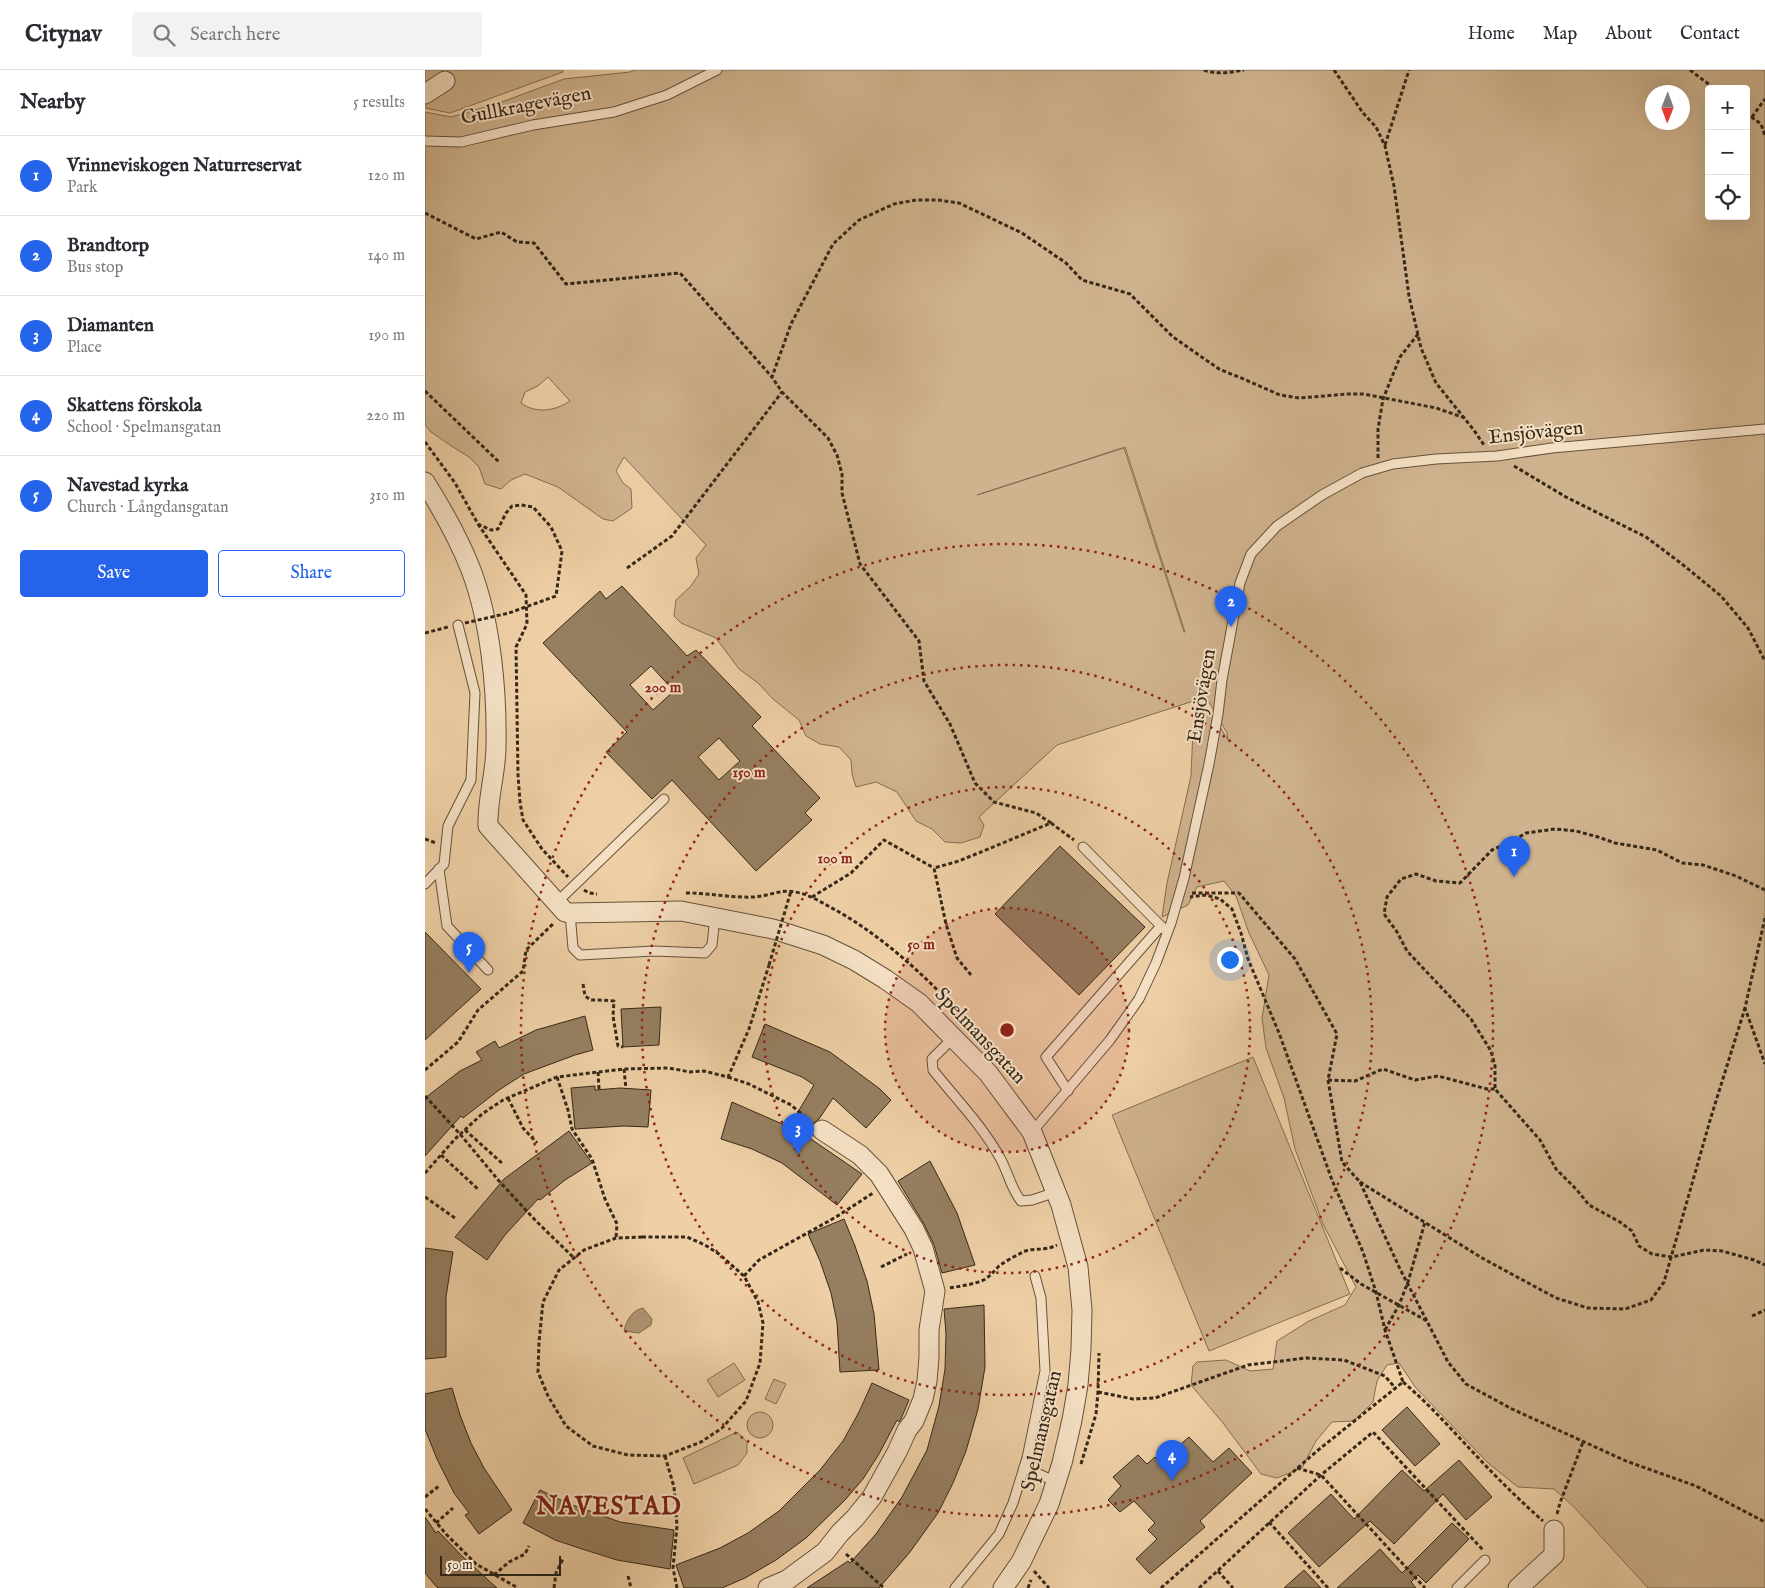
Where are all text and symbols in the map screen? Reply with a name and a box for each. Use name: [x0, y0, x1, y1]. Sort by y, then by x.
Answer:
search box: [132, 12, 482, 57]
text: Citynav: [25, 19, 102, 50]
icon: search: [150, 21, 178, 49]
text: Search here: [190, 23, 281, 47]
text: Home: [1468, 23, 1515, 46]
text: Map: [1543, 23, 1577, 46]
text: About: [1605, 23, 1652, 46]
text: Contact: [1680, 23, 1740, 46]
street label: Gullkragevägen: [459, 81, 594, 131]
north arrow: [1645, 85, 1690, 130]
map controls: [1705, 85, 1750, 220]
button: +: [1705, 85, 1750, 130]
text: Nearby: [20, 89, 85, 116]
text: 5 results: [353, 93, 405, 113]
button: −: [1705, 130, 1750, 175]
text: Vrinneviskogen Naturreservat: [67, 154, 302, 178]
text: 1: [33, 166, 39, 186]
text: 120 m: [368, 166, 405, 186]
button: locate: [1705, 175, 1750, 220]
text: Park: [67, 178, 97, 198]
text: Brandtorp: [67, 234, 149, 258]
text: 2: [32, 246, 40, 266]
text: 140 m: [367, 246, 405, 266]
text: Bus stop: [67, 258, 123, 278]
text: Diamanten: [67, 314, 154, 338]
text: 3: [33, 326, 39, 346]
text: 190 m: [368, 326, 405, 346]
text: Place: [67, 338, 102, 358]
text: Skattens förskola: [67, 394, 202, 418]
text: 4: [32, 406, 40, 426]
text: 220 m: [366, 406, 405, 426]
street label: Ensjövägen: [1487, 416, 1585, 450]
text: School · Spelmansgatan: [67, 418, 221, 438]
text: Navestad kyrka: [67, 474, 188, 498]
text: 5: [33, 486, 39, 506]
text: 310 m: [369, 486, 405, 506]
text: Church · Långdansgatan: [67, 498, 228, 518]
button: Save: [20, 550, 208, 597]
button: Share: [218, 550, 405, 597]
pin: 2: [1215, 586, 1247, 627]
street label: Ensjövägen: [1182, 647, 1222, 745]
text: 200 m: [645, 678, 682, 697]
text: 150 m: [732, 763, 766, 782]
pin: 1: [1498, 836, 1530, 877]
text: 100 m: [817, 849, 853, 868]
pin: 5: [453, 932, 485, 973]
text: 50 m: [907, 935, 935, 954]
your location: [1217, 947, 1243, 973]
street label: Spelmansgatan: [929, 982, 1031, 1090]
centre of rings: [998, 1021, 1016, 1039]
pin: 3: [782, 1113, 814, 1154]
street label: Spelmansgatan: [1016, 1368, 1068, 1494]
pin: 4: [1156, 1440, 1188, 1481]
district label: NAVESTAD: [535, 1491, 682, 1523]
scale bar: [440, 1553, 561, 1576]
text: 50 m: [447, 1556, 473, 1574]

